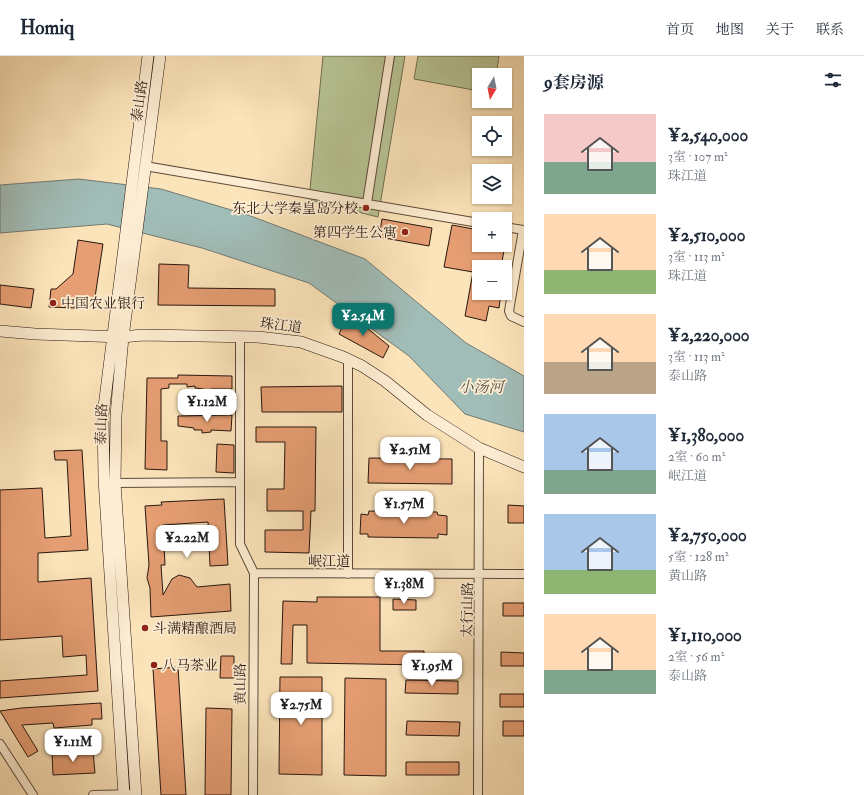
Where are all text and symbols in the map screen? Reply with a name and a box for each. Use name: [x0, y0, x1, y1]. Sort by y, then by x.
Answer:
text: Homiq: [20, 16, 74, 40]
text: 首页: [666, 21, 694, 38]
text: 地图: [716, 21, 744, 38]
text: 关于: [766, 21, 794, 38]
text: 联系: [816, 21, 844, 38]
north arrow: [472, 68, 512, 108]
map controls: [472, 68, 512, 300]
icon: filters: [822, 69, 844, 91]
text: 9套房源: [544, 72, 604, 93]
street label: 泰山路: [128, 79, 151, 123]
button: locate: [472, 116, 512, 156]
text: ¥2,540,000: [668, 125, 748, 146]
icon: home: [576, 130, 624, 178]
text: 3室 · 107 m²: [668, 149, 728, 165]
button: layers: [472, 164, 512, 204]
text: 珠江道: [668, 168, 707, 184]
place label: 东北大学秦皇岛分校: [232, 200, 358, 217]
marker: 东北大学秦皇岛分校: [361, 203, 371, 213]
button: +: [472, 212, 512, 252]
place label: 第四学生公寓: [313, 224, 397, 241]
text: ¥2,510,000: [668, 225, 746, 246]
marker: 第四学生公寓: [400, 227, 410, 237]
icon: home: [576, 230, 624, 278]
text: 3室 · 113 m²: [668, 249, 725, 265]
button: −: [472, 260, 512, 300]
text: 珠江道: [668, 268, 707, 284]
place label: 中国农业银行: [61, 295, 145, 312]
marker: 中国农业银行: [48, 298, 58, 308]
pin: ¥2.54M: [330, 303, 396, 337]
text: ¥2.54M: [341, 308, 385, 324]
street label: 珠江道: [259, 315, 303, 336]
text: ¥2,220,000: [668, 325, 750, 346]
icon: home: [576, 330, 624, 378]
text: 3室 · 113 m²: [668, 349, 725, 365]
text: 泰山路: [668, 368, 707, 384]
water label: 小汤河: [458, 378, 506, 397]
pin: ¥1.12M: [174, 389, 240, 423]
text: ¥1.12M: [187, 394, 227, 410]
street label: 泰山路: [92, 403, 111, 445]
text: ¥1,380,000: [668, 425, 744, 446]
icon: home: [576, 430, 624, 478]
pin: ¥2.51M: [377, 437, 443, 471]
text: ¥2.51M: [389, 442, 431, 458]
text: 2室 · 60 m²: [668, 449, 725, 465]
text: 岷江道: [668, 468, 707, 484]
pin: ¥1.57M: [371, 491, 437, 525]
text: ¥1.57M: [384, 496, 425, 512]
pin: ¥2.22M: [154, 525, 220, 559]
text: ¥2,750,000: [668, 525, 747, 546]
text: ¥2.22M: [165, 530, 209, 546]
icon: home: [576, 530, 624, 578]
text: 5室 · 128 m²: [668, 549, 729, 565]
street label: 岷江道: [308, 553, 350, 570]
text: 黄山路: [668, 568, 707, 584]
pin: ¥1.38M: [371, 571, 437, 605]
text: ¥1.38M: [384, 576, 424, 592]
street label: 太行山路: [459, 582, 476, 638]
place label: 斗满精酿酒局: [153, 620, 237, 637]
marker: 斗满精酿酒局: [140, 623, 150, 633]
text: ¥1,110,000: [668, 625, 742, 646]
icon: home: [576, 630, 624, 678]
text: 2室 · 56 m²: [668, 649, 724, 665]
pin: ¥1.95M: [399, 653, 465, 687]
place label: 八马茶业: [162, 657, 218, 674]
text: ¥1.95M: [411, 658, 453, 674]
marker: 八马茶业: [149, 660, 159, 670]
street label: 黄山路: [232, 663, 249, 705]
text: 泰山路: [668, 668, 707, 684]
pin: ¥2.75M: [268, 692, 334, 726]
text: ¥2.75M: [280, 697, 322, 713]
pin: ¥1.11M: [40, 729, 106, 763]
text: ¥1.11M: [54, 734, 92, 750]

